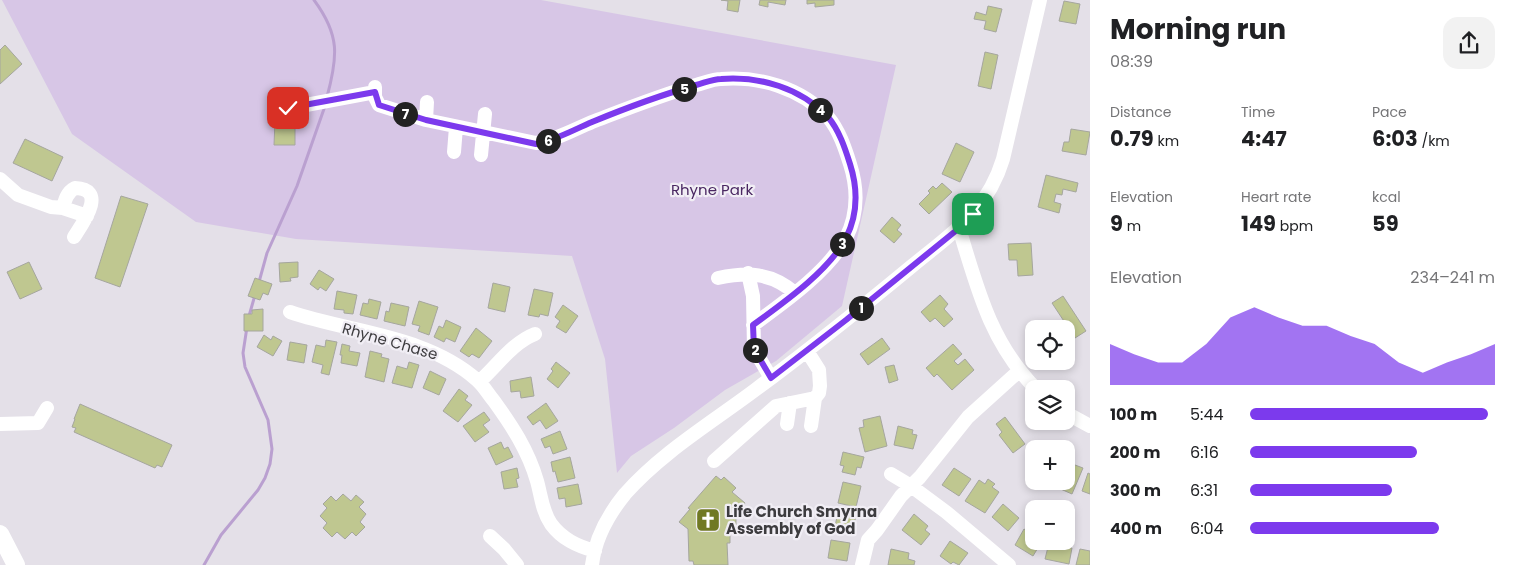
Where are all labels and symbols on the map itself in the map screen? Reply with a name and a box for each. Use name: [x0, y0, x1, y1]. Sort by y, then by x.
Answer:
pin: 5: [672, 76, 696, 102]
pin: [267, 87, 309, 129]
pin: 4: [808, 98, 832, 122]
pin: 7: [392, 102, 418, 126]
pin: 6: [536, 128, 560, 154]
park label: Rhyne Park: [671, 179, 753, 200]
pin: [952, 193, 994, 235]
pin: 3: [830, 232, 854, 256]
pin: 1: [848, 296, 874, 320]
street label: Rhyne Chase: [340, 317, 440, 365]
pin: 2: [742, 338, 768, 362]
place label: Life Church Smyrna Assembly of God: [726, 501, 877, 539]
church icon: Life Church Smyrna Assembly of God: [695, 507, 721, 533]

